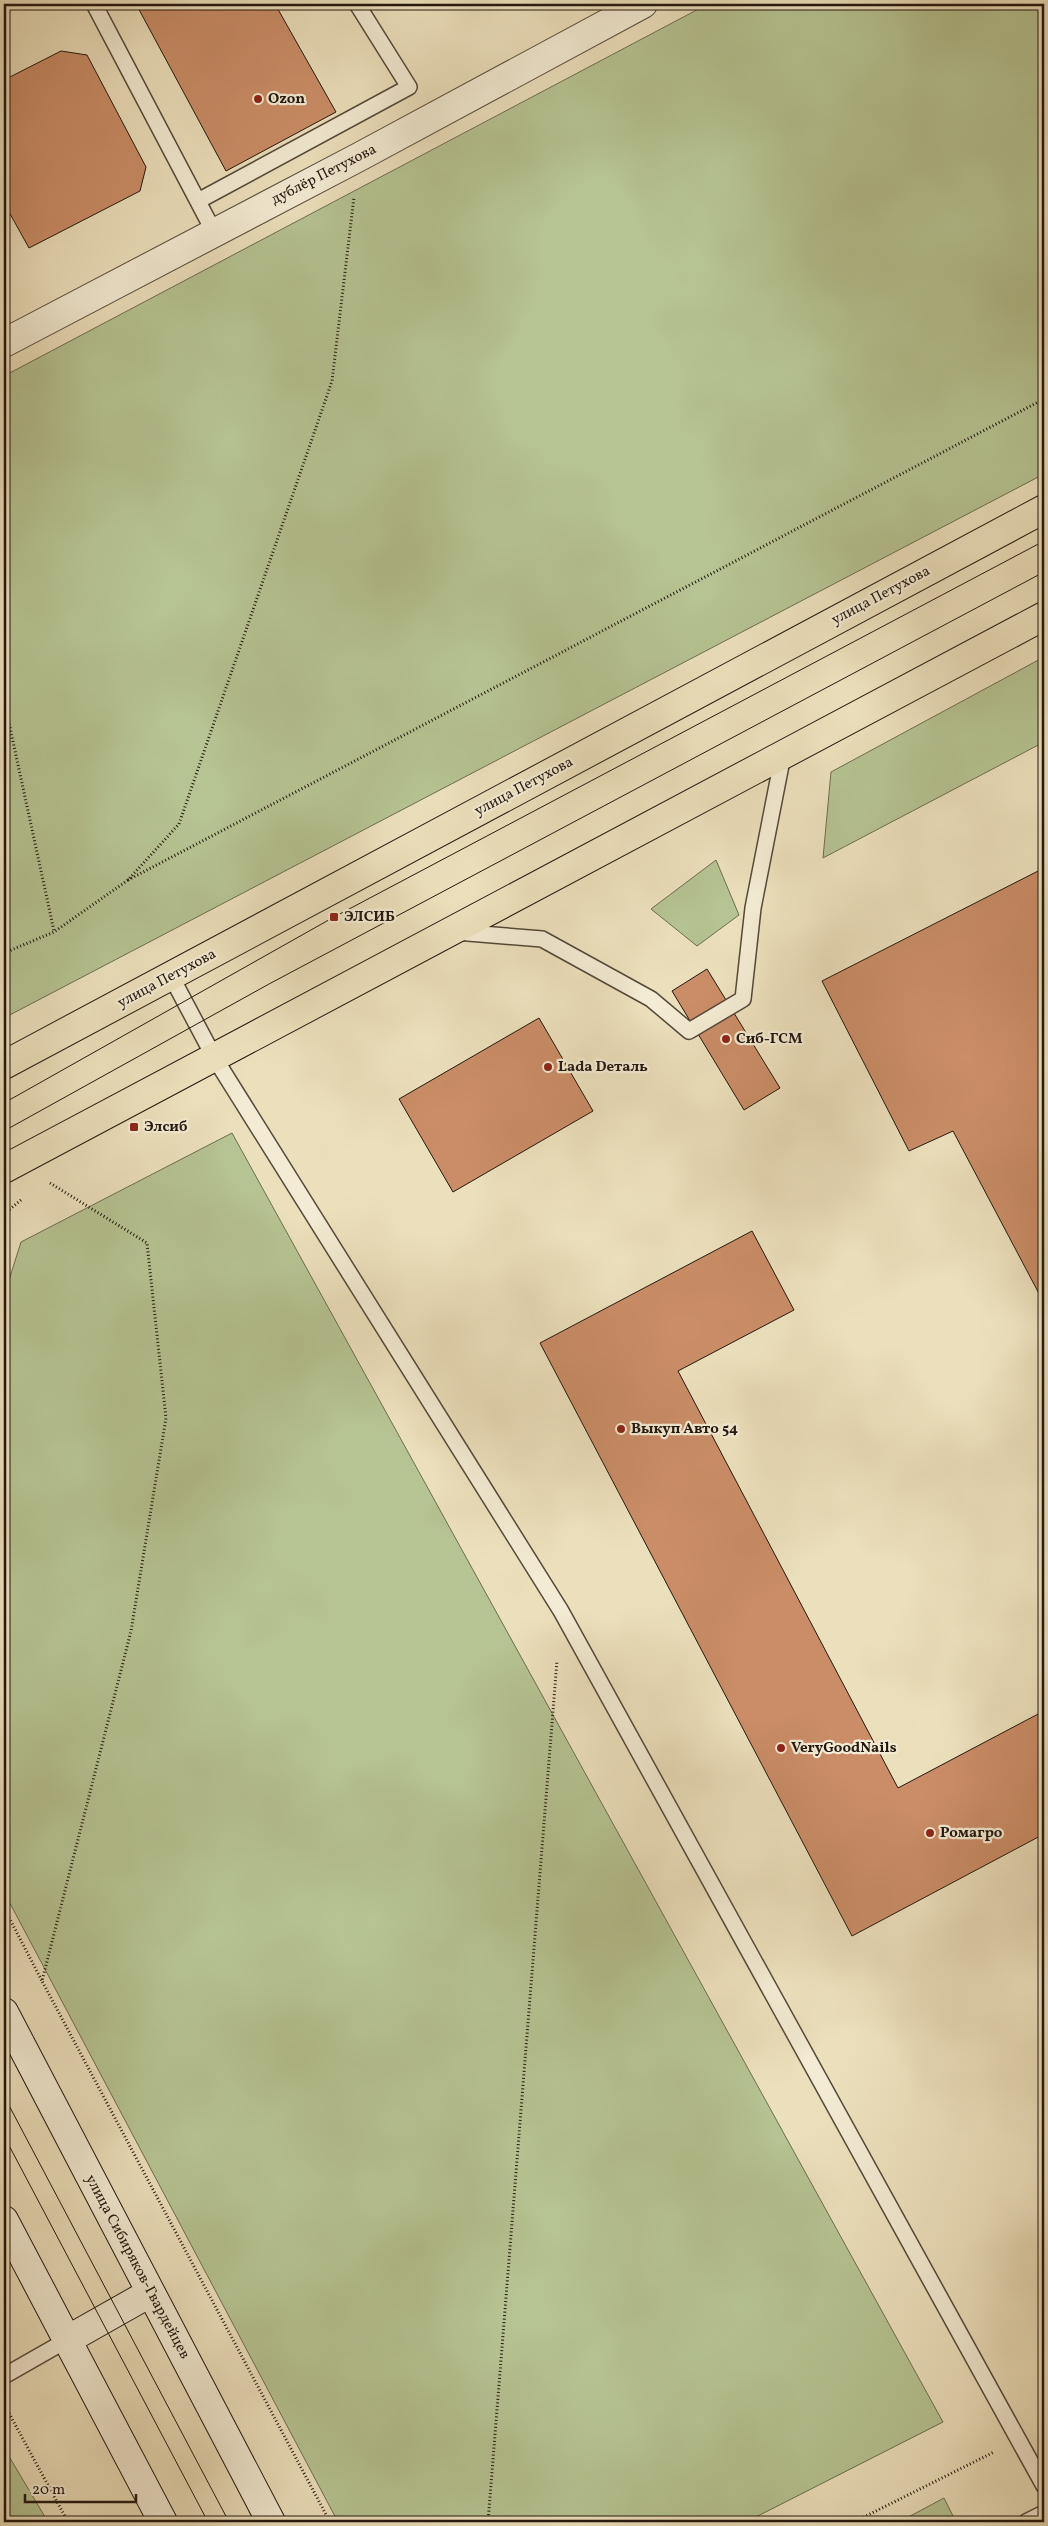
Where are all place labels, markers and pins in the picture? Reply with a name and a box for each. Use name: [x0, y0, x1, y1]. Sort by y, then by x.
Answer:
place label: Ozon: [268, 89, 305, 110]
marker: Ozon: [252, 93, 264, 105]
place label: ЭЛСИБ: [344, 907, 395, 928]
marker: ЭЛСИБ: [328, 911, 340, 923]
place label: Сиб-ГСМ: [736, 1029, 803, 1050]
marker: Сиб-ГСМ: [720, 1033, 732, 1045]
place label: Lada Dеталь: [558, 1057, 648, 1078]
marker: Lada Dеталь: [542, 1061, 554, 1073]
place label: Элсиб: [144, 1117, 188, 1138]
marker: Элсиб: [128, 1121, 140, 1133]
place label: Выкуп Авто 54: [631, 1419, 738, 1440]
marker: Выкуп Авто 54: [615, 1423, 627, 1435]
place label: VeryGoodNails: [791, 1738, 897, 1759]
marker: VeryGoodNails: [775, 1742, 787, 1754]
place label: Ромагро: [940, 1823, 1003, 1844]
marker: Ромагро: [924, 1827, 936, 1839]

